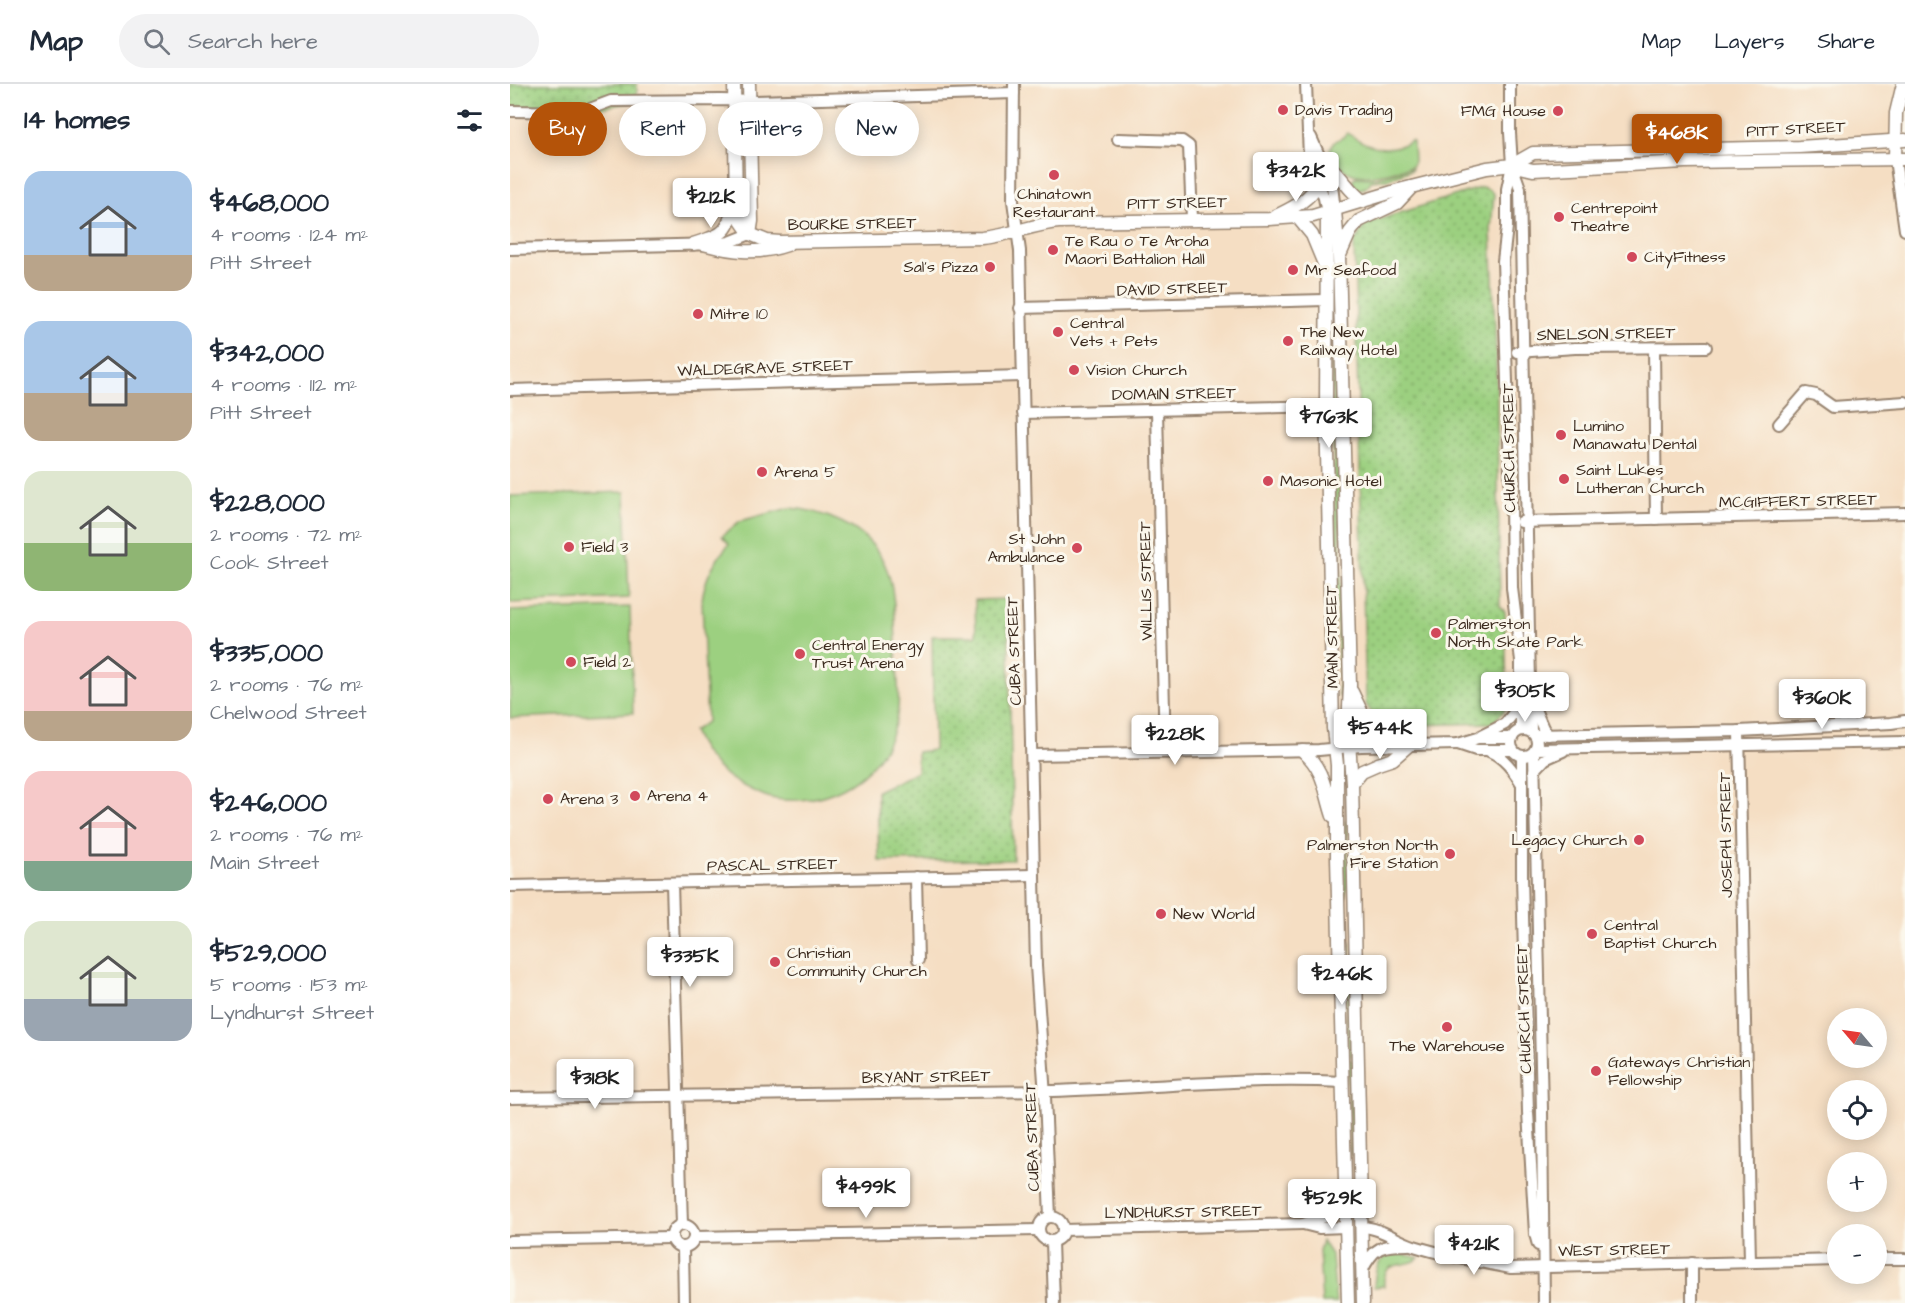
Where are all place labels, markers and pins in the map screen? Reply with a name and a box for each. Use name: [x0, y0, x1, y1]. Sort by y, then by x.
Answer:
place label: Davis Trading: [1295, 99, 1392, 122]
place label: FMG House: [1461, 100, 1546, 122]
marker: Davis Trading: [1276, 103, 1290, 117]
marker: FMG House: [1551, 104, 1565, 118]
pin: $468K: [1635, 114, 1719, 165]
pin: $342K: [1254, 152, 1338, 203]
marker: Chinatown Restaurant: [1047, 168, 1061, 182]
pin: $212K: [669, 178, 753, 229]
place label: Chinatown Restaurant: [1013, 183, 1096, 223]
place label: Centrepoint Theatre: [1571, 197, 1658, 237]
marker: Centrepoint Theatre: [1552, 210, 1566, 224]
place label: Te Rau o Te Aroha Maori Battalion Hall: [1065, 230, 1209, 270]
marker: Te Rau o Te Aroha Maori Battalion Hall: [1046, 243, 1060, 257]
place label: CityFitness: [1644, 246, 1726, 269]
marker: CityFitness: [1625, 250, 1639, 264]
place label: Sal's Pizza: [903, 256, 978, 278]
place label: Mr Seafood: [1305, 259, 1396, 281]
marker: Sal's Pizza: [983, 260, 997, 274]
marker: Mr Seafood: [1286, 263, 1300, 277]
place label: Mitre 10: [710, 303, 768, 325]
marker: Mitre 10: [691, 307, 705, 321]
place label: Central Vets + Pets: [1070, 312, 1158, 352]
place label: The New Railway Hotel: [1300, 321, 1397, 362]
marker: Central Vets + Pets: [1051, 325, 1065, 339]
marker: The New Railway Hotel: [1281, 334, 1295, 348]
place label: Vision Church: [1086, 359, 1187, 381]
marker: Vision Church: [1067, 363, 1081, 377]
pin: $763K: [1287, 398, 1371, 449]
place label: Lumino Manawatu Dental: [1573, 415, 1697, 455]
marker: Lumino Manawatu Dental: [1554, 428, 1568, 442]
place label: Saint Lukes Lutheran Church: [1576, 459, 1704, 499]
place label: Arena 5: [774, 461, 836, 483]
marker: Arena 5: [755, 465, 769, 479]
place label: Masonic Hotel: [1280, 470, 1382, 492]
marker: Saint Lukes Lutheran Church: [1557, 472, 1571, 486]
marker: Masonic Hotel: [1261, 474, 1275, 488]
place label: St John Ambulance: [988, 528, 1065, 568]
place label: Field 3: [581, 536, 628, 558]
marker: Field 3: [562, 540, 576, 554]
marker: St John Ambulance: [1070, 541, 1084, 555]
place label: Palmerston North Skate Park: [1448, 613, 1584, 653]
marker: Palmerston North Skate Park: [1429, 626, 1443, 640]
place label: Central Energy Trust Arena: [812, 634, 925, 674]
marker: Central Energy Trust Arena: [793, 647, 807, 661]
place label: Field 2: [583, 651, 631, 673]
marker: Field 2: [564, 655, 578, 669]
pin: $305K: [1483, 672, 1567, 723]
pin: $360K: [1780, 679, 1864, 730]
pin: $544K: [1338, 709, 1422, 760]
pin: $228K: [1133, 715, 1217, 766]
place label: Arena 4: [647, 785, 708, 807]
place label: Arena 3: [560, 788, 618, 810]
marker: Arena 4: [628, 789, 642, 803]
marker: Arena 3: [541, 792, 555, 806]
place label: Legacy Church: [1511, 829, 1627, 852]
marker: Legacy Church: [1632, 833, 1646, 847]
place label: Palmerston North Fire Station: [1307, 834, 1438, 874]
marker: Palmerston North Fire Station: [1443, 847, 1457, 861]
place label: New World: [1173, 903, 1255, 925]
marker: New World: [1154, 907, 1168, 921]
place label: Central Baptist Church: [1604, 914, 1717, 954]
marker: Central Baptist Church: [1585, 927, 1599, 941]
pin: $335K: [648, 937, 732, 988]
place label: Christian Community Church: [787, 942, 927, 983]
marker: Christian Community Church: [768, 955, 782, 969]
pin: $246K: [1300, 955, 1384, 1006]
marker: The Warehouse: [1440, 1020, 1454, 1034]
place label: The Warehouse: [1389, 1035, 1505, 1057]
place label: Gateways Christian Fellowship: [1608, 1051, 1750, 1091]
pin: $318K: [553, 1059, 637, 1110]
marker: Gateways Christian Fellowship: [1589, 1064, 1603, 1078]
pin: $499K: [824, 1168, 908, 1219]
pin: $529K: [1290, 1179, 1374, 1230]
pin: $421K: [1432, 1225, 1516, 1276]

